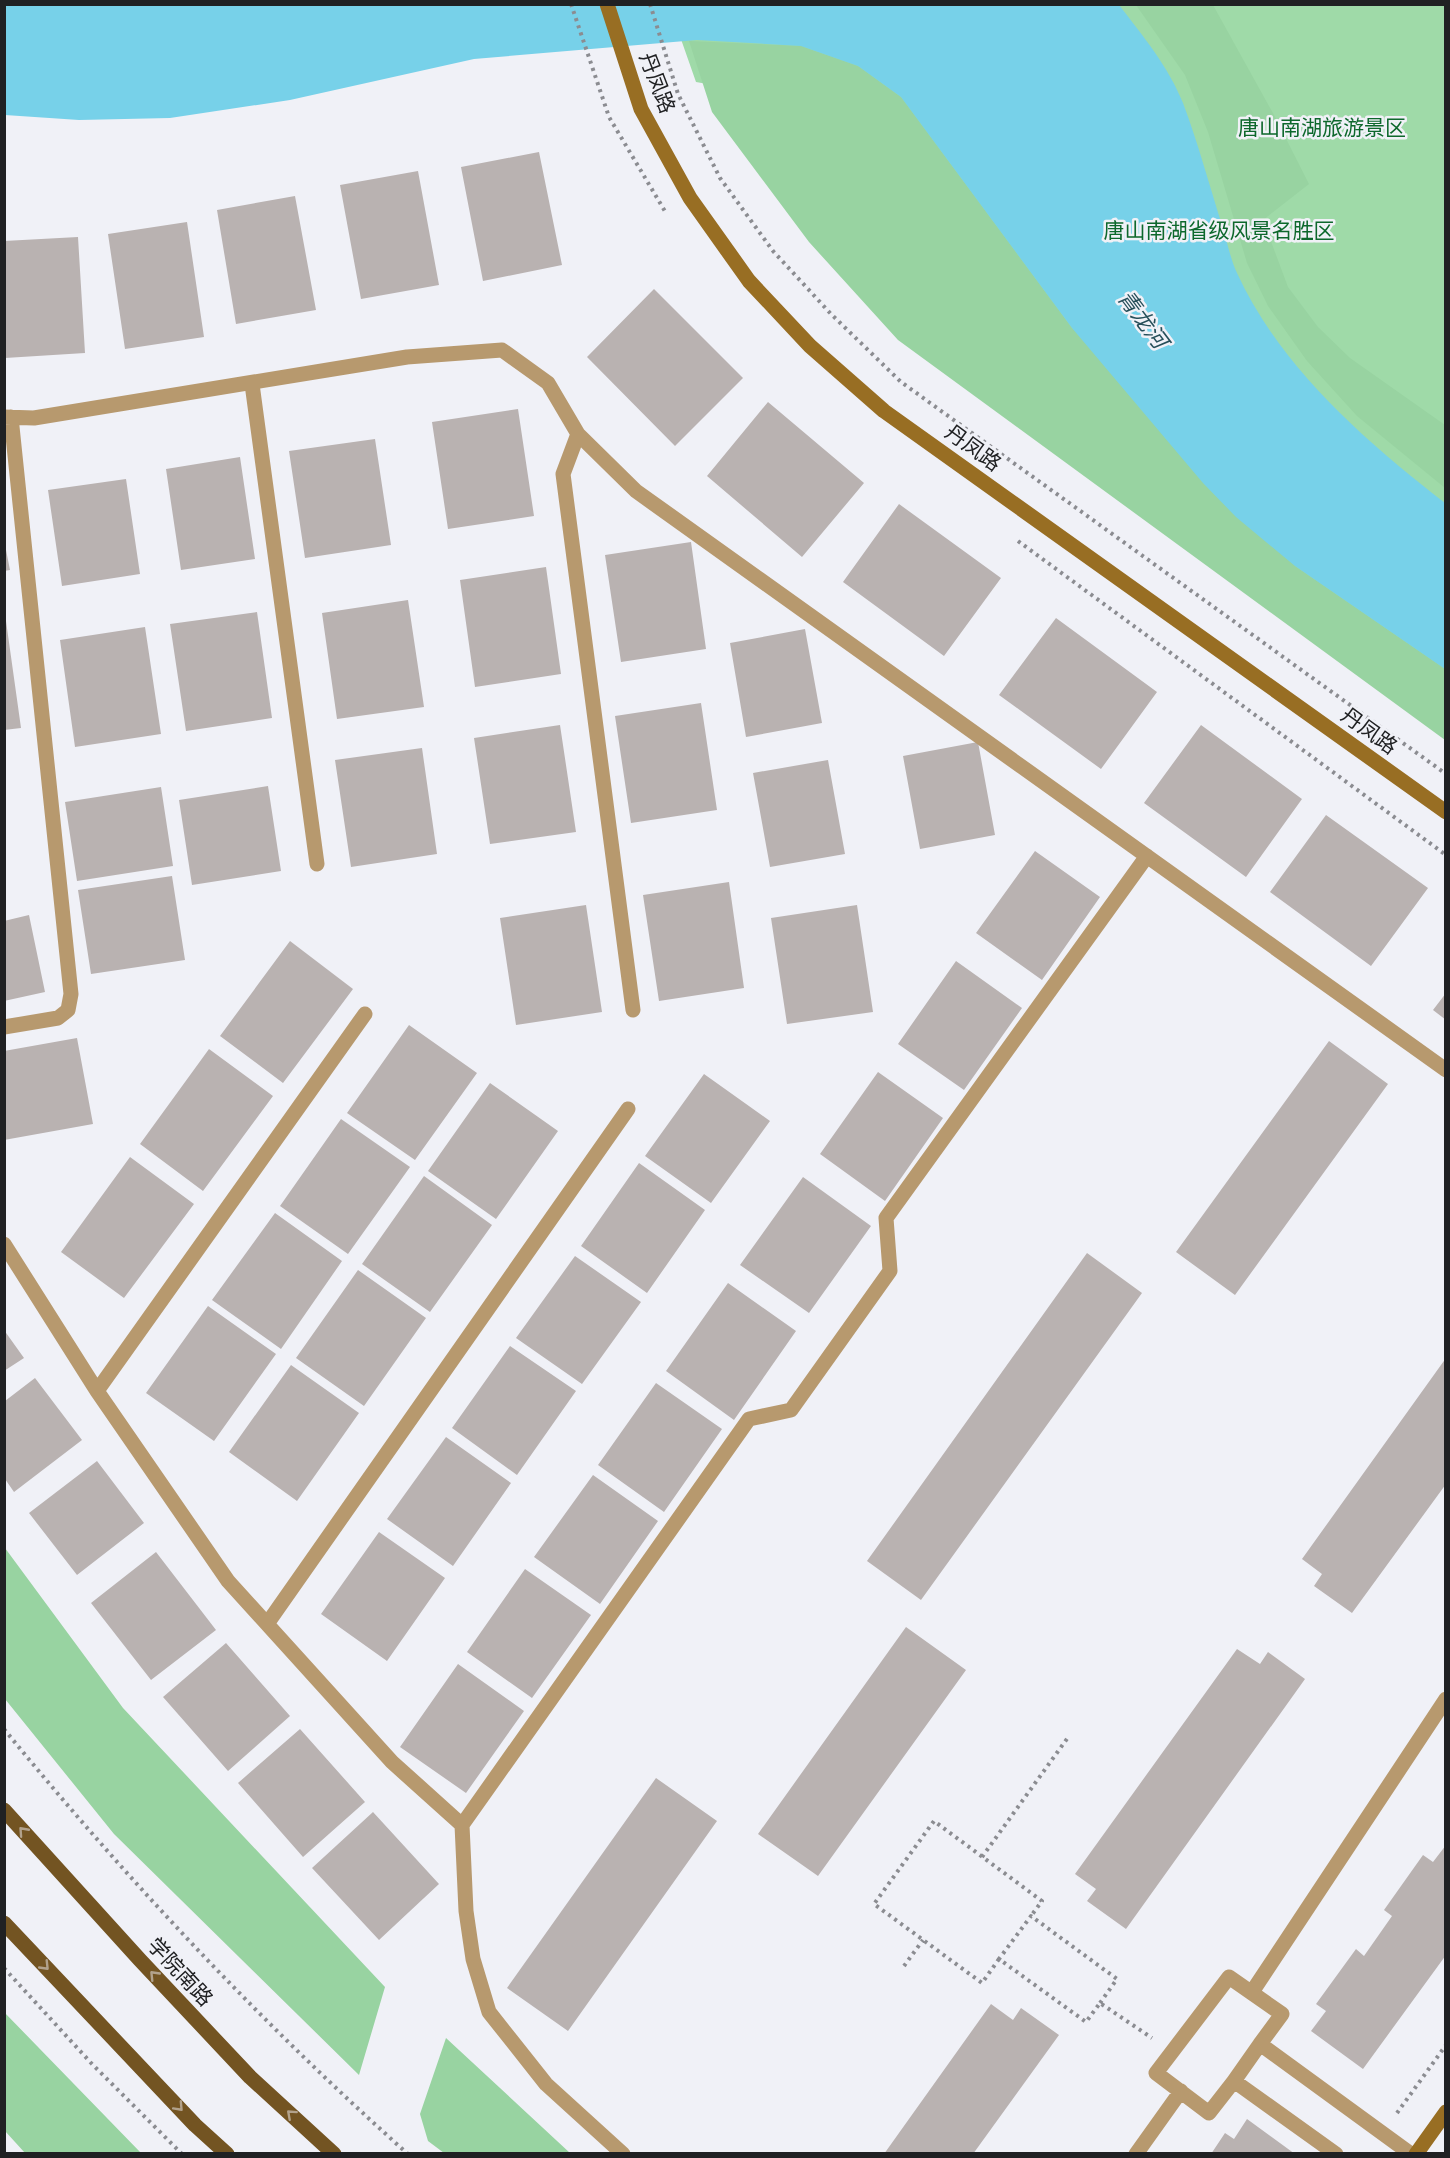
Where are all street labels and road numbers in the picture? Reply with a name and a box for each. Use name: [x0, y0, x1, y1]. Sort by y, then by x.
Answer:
street label: 丹凤路: [634, 49, 681, 117]
street label: 丹凤路: [940, 418, 1007, 477]
street label: 丹凤路: [1336, 701, 1403, 760]
street label: 学院南路: [142, 1932, 219, 2012]

